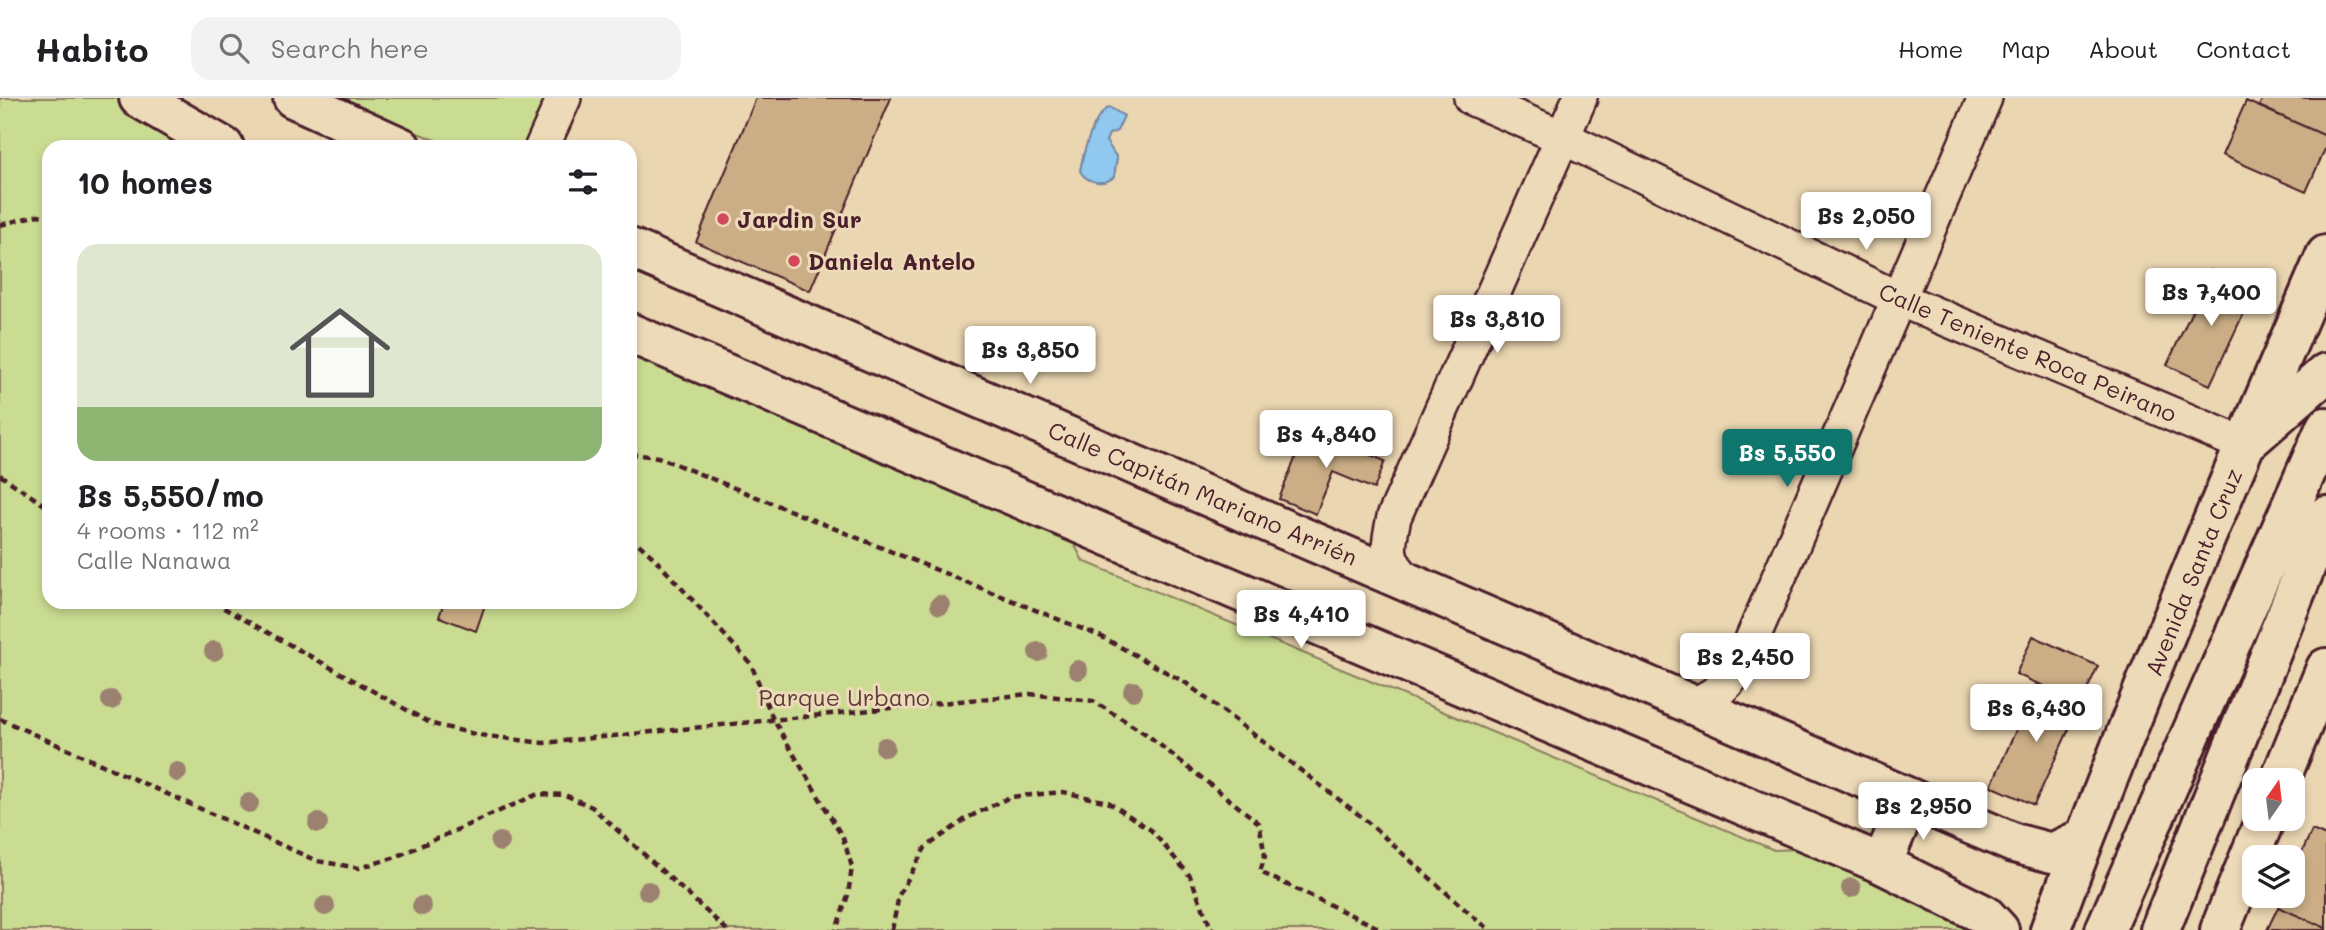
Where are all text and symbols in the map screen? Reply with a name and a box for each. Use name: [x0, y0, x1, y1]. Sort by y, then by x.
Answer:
search box: [191, 17, 681, 80]
text: Habito: [35, 27, 149, 70]
icon: search: [215, 29, 253, 67]
text: Search here: [271, 31, 429, 65]
text: Home: [1898, 33, 1963, 64]
text: Map: [2001, 33, 2050, 64]
text: About: [2088, 33, 2158, 64]
text: Contact: [2196, 33, 2291, 64]
text: 10 homes: [77, 162, 213, 202]
icon: filters: [564, 163, 602, 201]
pin: Bs 2,050: [1794, 192, 1938, 252]
text: Bs 2,050: [1817, 200, 1915, 230]
place label: Jardin Sur: [737, 204, 862, 234]
marker: Jardin Sur: [715, 211, 731, 227]
place label: Daniela Antelo: [808, 246, 975, 276]
marker: Daniela Antelo: [786, 253, 802, 269]
pin: Bs 7,400: [2139, 268, 2283, 328]
street label: Calle Teniente Roca Peirano: [1875, 276, 2181, 428]
text: Bs 7,400: [2161, 276, 2261, 306]
icon: home: [277, 290, 403, 416]
pin: Bs 3,810: [1425, 296, 1569, 355]
text: Bs 3,810: [1449, 303, 1545, 333]
pin: Bs 3,850: [958, 327, 1102, 386]
text: Bs 3,850: [981, 334, 1079, 364]
pin: Bs 4,840: [1254, 410, 1398, 470]
street label: Calle Capitán Mariano Arrién: [1044, 414, 1362, 572]
text: Bs 4,840: [1276, 418, 1376, 448]
pin: Bs 5,550: [1715, 430, 1859, 489]
text: Bs 5,550: [1738, 437, 1836, 467]
street label: Avenida Santa Cruz: [2138, 464, 2248, 680]
text: Bs 5,550/mo: [77, 475, 264, 515]
text: 4 rooms · 112 m²: [77, 515, 259, 545]
text: Calle Nanawa: [77, 545, 231, 575]
pin: Bs 4,410: [1229, 590, 1373, 650]
text: Bs 4,410: [1253, 598, 1349, 628]
pin: Bs 2,450: [1673, 634, 1817, 693]
text: Bs 2,450: [1696, 641, 1794, 671]
park label: Parque Urbano: [758, 682, 930, 712]
pin: Bs 6,430: [1964, 684, 2108, 744]
text: Bs 6,430: [1986, 692, 2086, 722]
north arrow: [2242, 768, 2305, 831]
map controls: [2242, 768, 2305, 908]
pin: Bs 2,950: [1851, 782, 1995, 842]
text: Bs 2,950: [1874, 790, 1972, 820]
button: layers: [2242, 845, 2305, 908]

